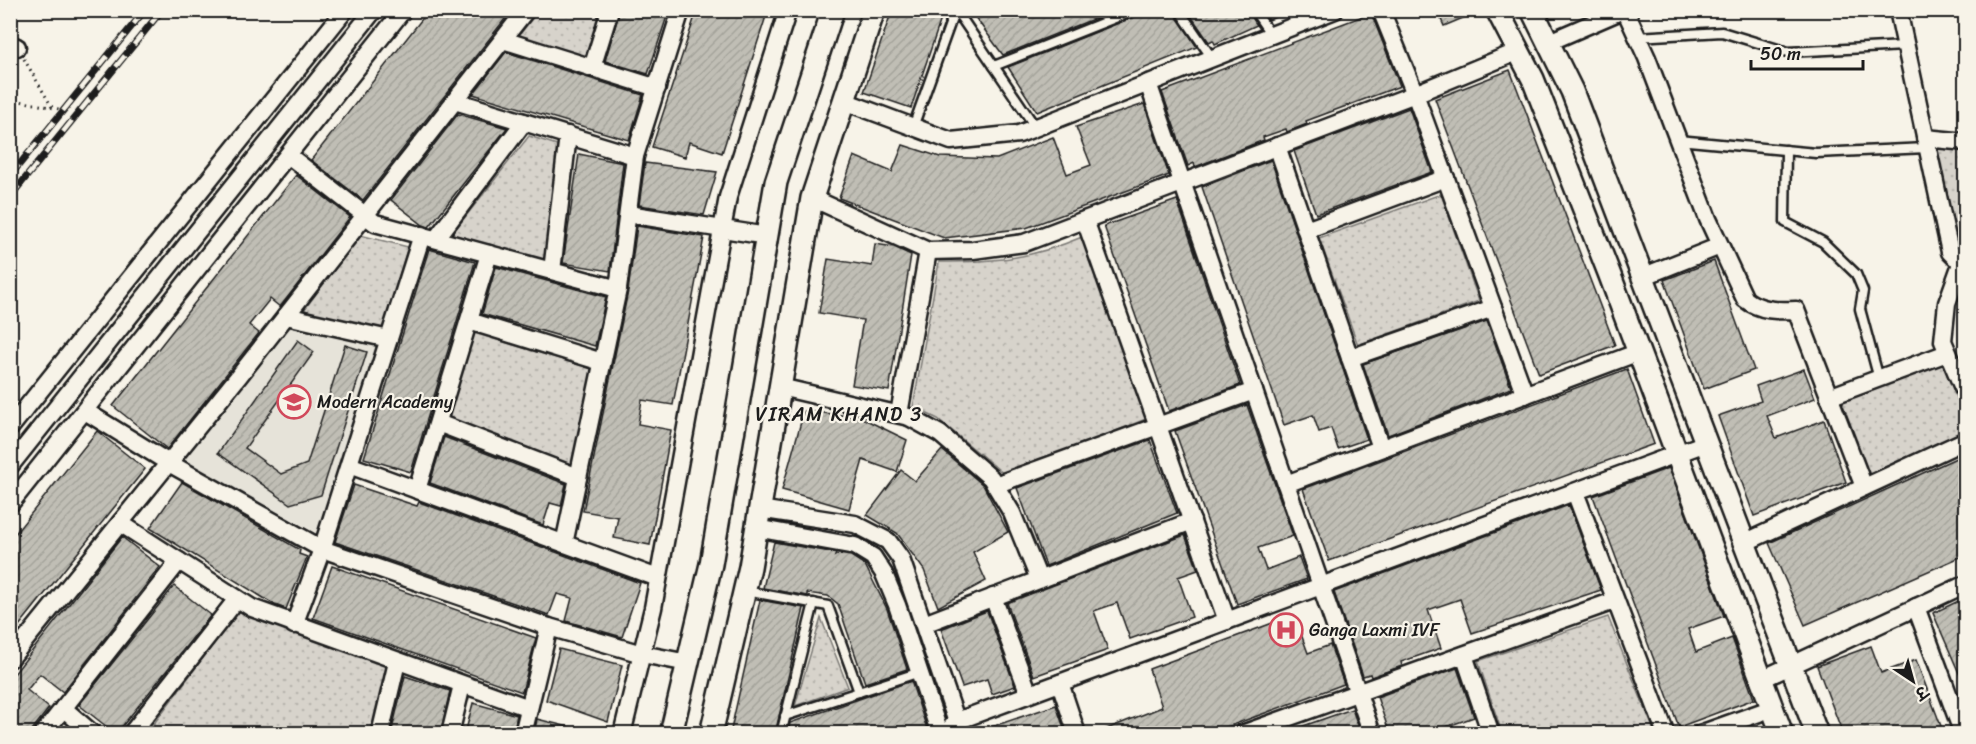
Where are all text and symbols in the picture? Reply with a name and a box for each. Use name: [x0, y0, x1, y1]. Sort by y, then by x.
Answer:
scale bar: [1751, 33, 1864, 71]
text: 50 m: [1760, 38, 1801, 70]
school or university icon: Modern Academy: [276, 384, 312, 420]
place label: Modern Academy: [317, 386, 454, 418]
district label: VIRAM KHAND 3: [755, 397, 923, 432]
hospital icon: Ganga Laxmi IVF: [1268, 612, 1304, 648]
place label: Ganga Laxmi IVF: [1309, 614, 1441, 646]
north arrow: [1883, 651, 1943, 711]
text: उ: [1908, 677, 1936, 708]

